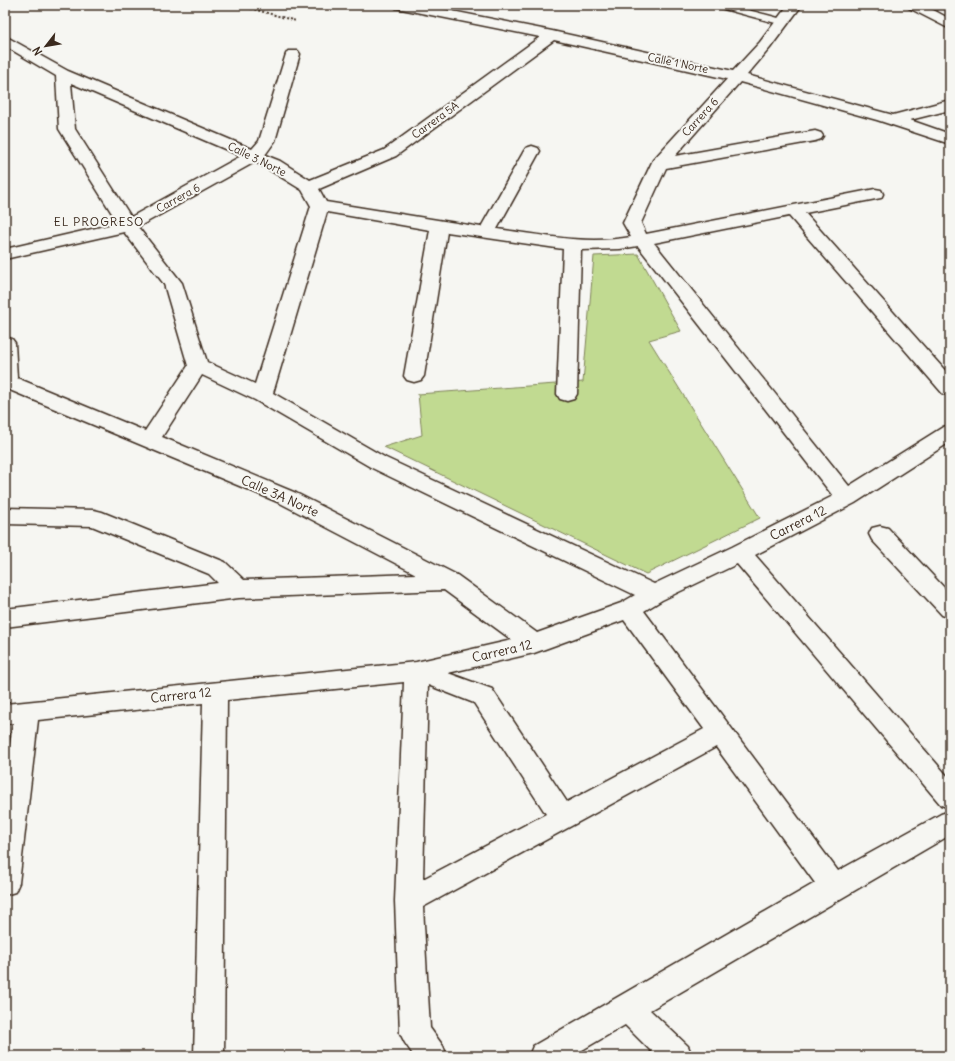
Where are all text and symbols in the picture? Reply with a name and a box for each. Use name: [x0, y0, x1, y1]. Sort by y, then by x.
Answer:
north arrow: [26, 26, 66, 66]
text: N: [29, 44, 45, 58]
street label: Calle 1 Norte: [646, 50, 710, 76]
street label: Carrera 6: [679, 95, 721, 139]
street label: Carrera 5A: [409, 98, 461, 142]
street label: Calle 3 Norte: [225, 139, 289, 179]
street label: Carrera 6: [154, 180, 202, 216]
district label: EL PROGRESO: [54, 214, 144, 229]
street label: Calle 3A Norte: [238, 471, 322, 521]
street label: Carrera 12: [767, 502, 829, 544]
street label: Carrera 12: [470, 636, 534, 666]
street label: Carrera 12: [150, 683, 212, 707]

